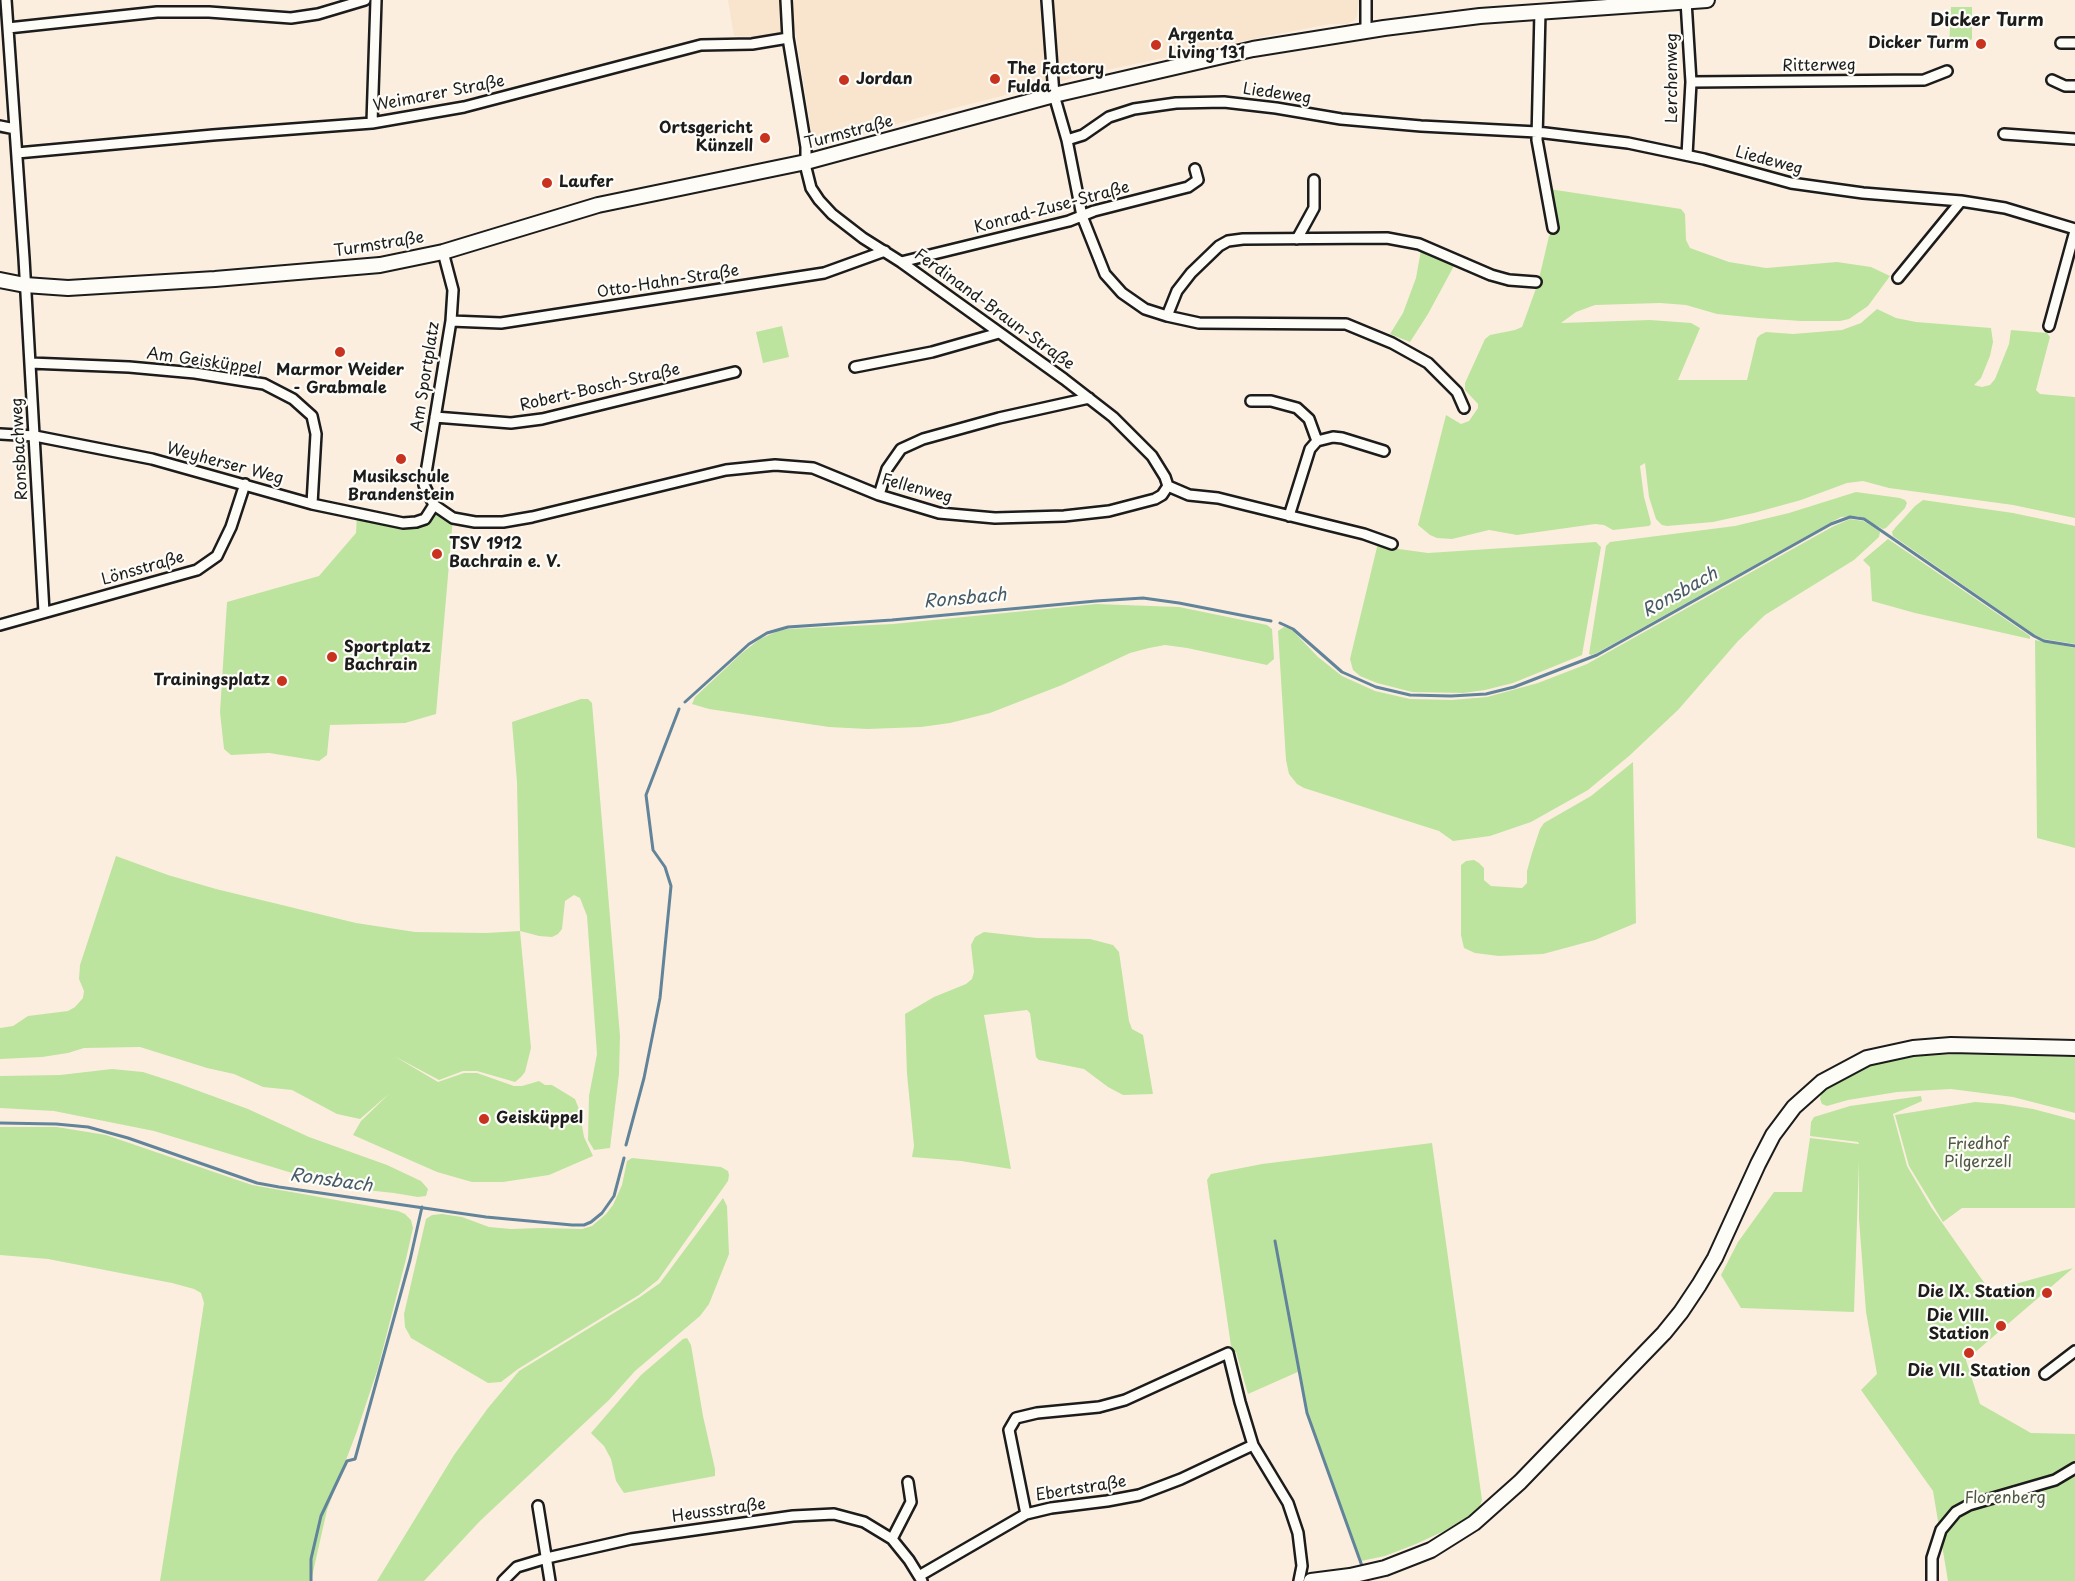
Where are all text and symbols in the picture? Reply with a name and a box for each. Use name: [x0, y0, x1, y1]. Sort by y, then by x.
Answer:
district label: Dicker Turm: [1930, 10, 2044, 32]
place label: Argenta Living 131: [1168, 26, 1245, 64]
street label: Lerchenweg: [1663, 33, 1683, 123]
place label: Dicker Turm: [1868, 34, 1969, 54]
marker: Dicker Turm: [1974, 37, 1988, 51]
marker: Argenta Living 131: [1149, 38, 1163, 52]
street label: Ritterweg: [1782, 56, 1856, 76]
place label: The Factory Fulda: [1007, 60, 1104, 98]
place label: Jordan: [856, 70, 913, 90]
street label: Weimarer Straße: [372, 72, 506, 116]
marker: The Factory Fulda: [988, 72, 1002, 86]
marker: Jordan: [837, 73, 851, 87]
street label: Liedeweg: [1242, 80, 1312, 108]
street label: Turmstraße: [803, 112, 895, 154]
place label: Ortsgericht Künzell: [659, 119, 753, 157]
marker: Ortsgericht Künzell: [758, 131, 772, 145]
street label: Liedeweg: [1733, 143, 1805, 179]
place label: Laufer: [559, 173, 613, 193]
marker: Laufer: [540, 176, 554, 190]
street label: Konrad-Zuse-Straße: [972, 178, 1132, 238]
street label: Turmstraße: [333, 228, 425, 262]
street label: Ferdinand-Braun-Straße: [910, 246, 1078, 374]
street label: Otto-Hahn-Straße: [596, 261, 740, 303]
street label: Am Sportplatz: [408, 321, 444, 433]
street label: Am Geisküppel: [145, 344, 263, 380]
marker: Marmor Weider - Grabmale: [333, 345, 347, 359]
street label: Robert-Bosch-Straße: [518, 360, 682, 416]
place label: Marmor Weider - Grabmale: [276, 361, 404, 399]
street label: Ronsbachweg: [8, 397, 32, 501]
street label: Weyherser Weg: [164, 439, 286, 489]
marker: Musikschule Brandenstein: [394, 452, 408, 466]
place label: Musikschule Brandenstein: [347, 468, 455, 506]
street label: Fellenweg: [879, 470, 955, 508]
place label: TSV 1912 Bachrain e. V.: [449, 535, 561, 573]
marker: TSV 1912 Bachrain e. V.: [430, 547, 444, 561]
street label: Lönsstraße: [99, 548, 187, 590]
water label: Ronsbach: [1638, 563, 1722, 623]
water label: Ronsbach: [923, 585, 1007, 613]
place label: Sportplatz Bachrain: [344, 638, 431, 676]
marker: Sportplatz Bachrain: [325, 650, 339, 664]
place label: Trainingsplatz: [154, 671, 270, 691]
marker: Trainingsplatz: [275, 674, 289, 688]
place label: Geisküppel: [496, 1109, 583, 1129]
marker: Geisküppel: [477, 1112, 491, 1126]
park label: Friedhof Pilgerzell: [1944, 1135, 2012, 1173]
water label: Ronsbach: [288, 1165, 374, 1197]
place label: Die IX. Station: [1918, 1283, 2035, 1303]
marker: Die IX. Station: [2040, 1286, 2054, 1300]
place label: Die VIII. Station: [1927, 1307, 1989, 1345]
marker: Die VIII. Station: [1994, 1319, 2008, 1333]
marker: Die VII. Station: [1962, 1346, 1976, 1360]
place label: Die VII. Station: [1907, 1362, 2031, 1382]
street label: Ebertstraße: [1034, 1472, 1128, 1506]
park label: Florenberg: [1964, 1489, 2046, 1509]
street label: Heussstraße: [671, 1495, 767, 1527]

